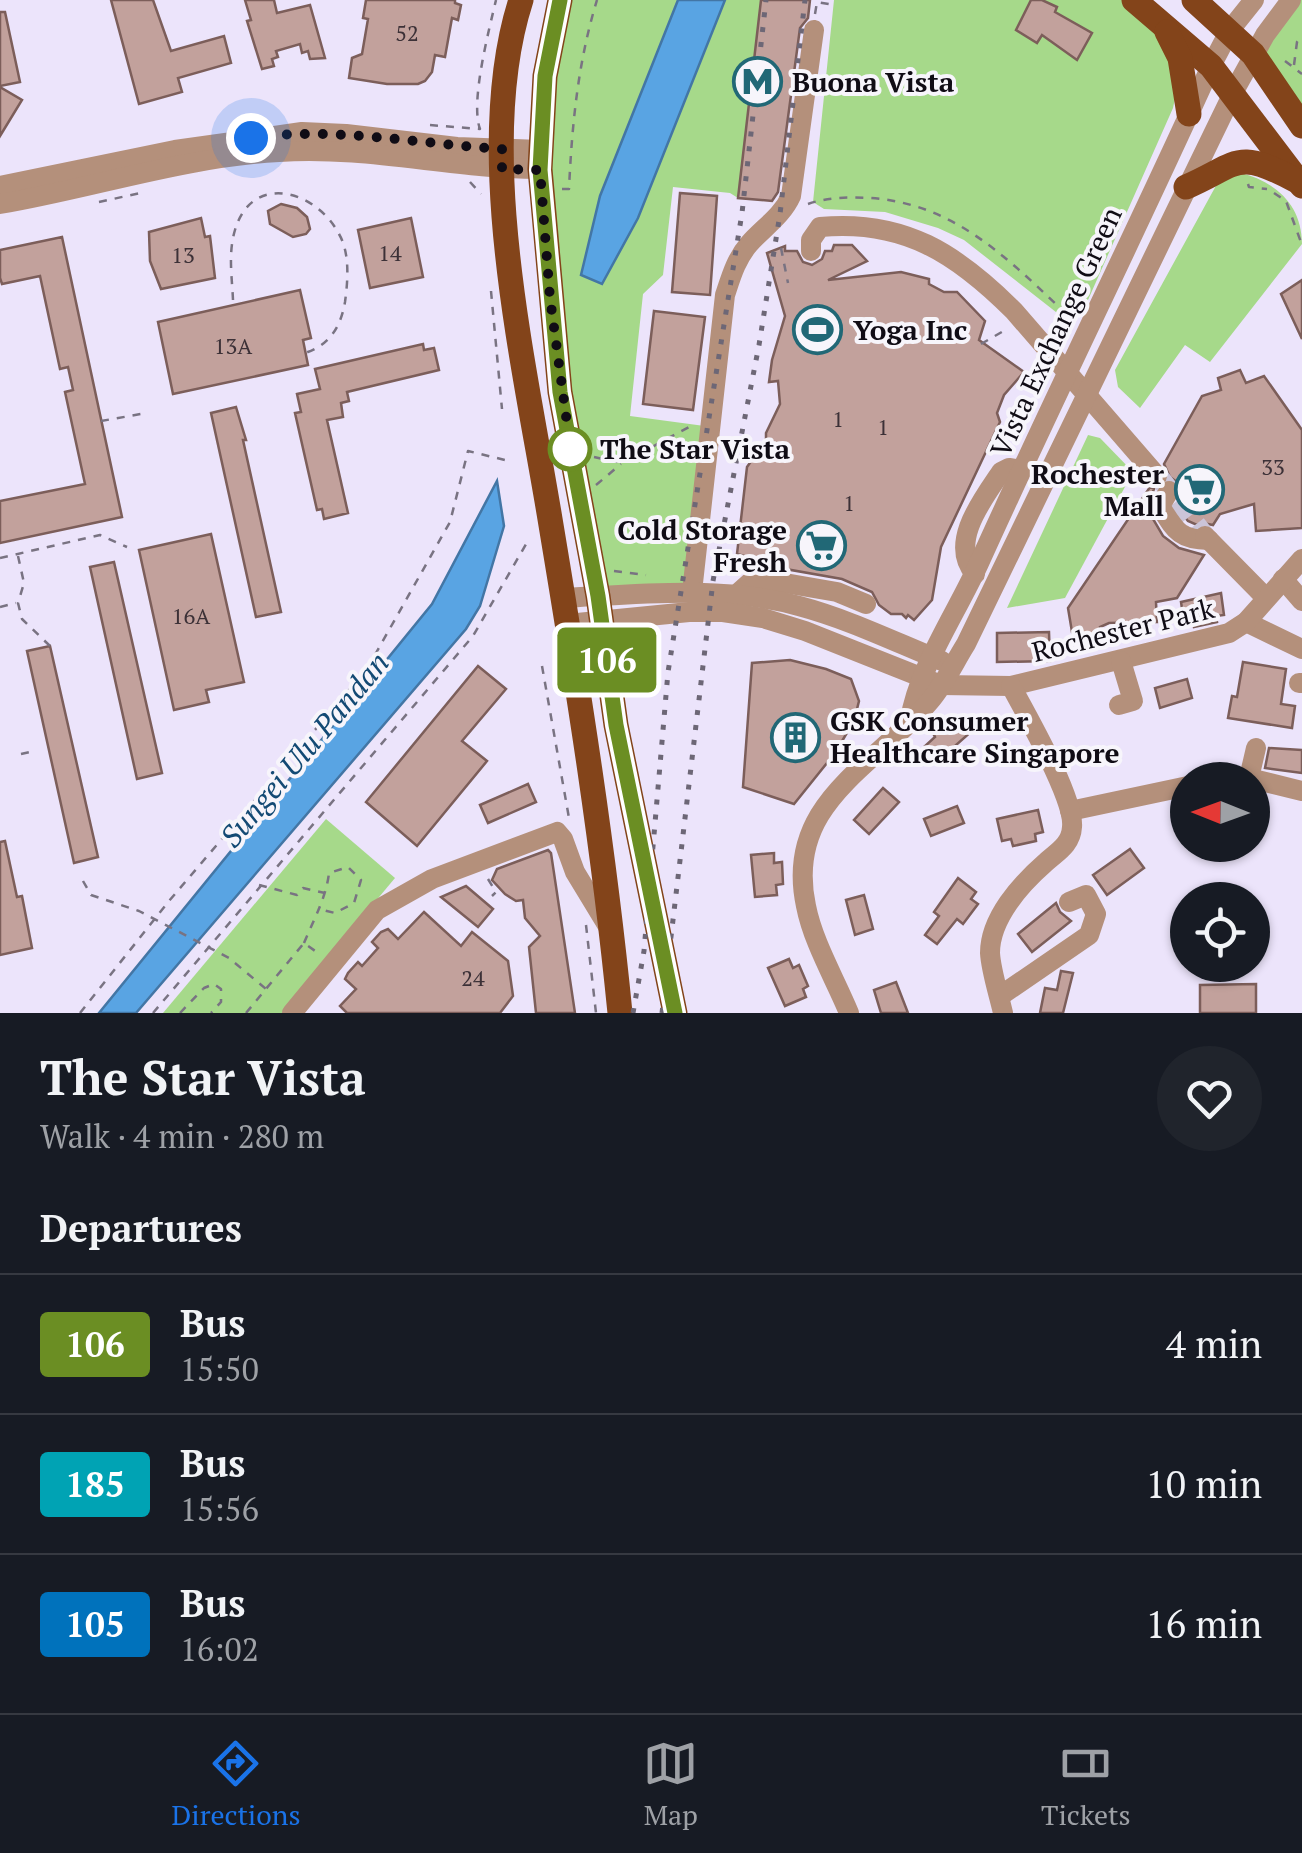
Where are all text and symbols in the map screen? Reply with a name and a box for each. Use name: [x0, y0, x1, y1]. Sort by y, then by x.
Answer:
house number: 52: [395, 18, 419, 47]
metro station icon: Buona Vista: [731, 56, 783, 108]
place label: Buona Vista: [792, 63, 955, 100]
your location: [226, 113, 276, 163]
street label: Vista Exchange Green: [981, 200, 1130, 463]
house number: 14: [378, 238, 402, 267]
house number: 13: [171, 240, 195, 269]
sports icon: Yoga Inc: [792, 304, 844, 356]
place label: Yoga Inc: [853, 311, 967, 348]
house number: 13A: [214, 331, 253, 360]
house number: 1: [832, 404, 844, 433]
house number: 1: [877, 412, 889, 441]
marker: The Star Vista: [549, 428, 591, 470]
place label: The Star Vista: [600, 430, 790, 467]
house number: 33: [1261, 452, 1285, 481]
place label: Rochester Mall: [1031, 455, 1164, 524]
supermarket icon: Rochester Mall: [1173, 464, 1225, 516]
house number: 1: [843, 488, 855, 517]
place label: Cold Storage Fresh: [617, 511, 787, 580]
supermarket icon: Cold Storage Fresh: [796, 520, 848, 572]
street label: Rochester Park: [1028, 589, 1218, 670]
house number: 16A: [172, 601, 211, 630]
line badge: 106: [550, 628, 664, 692]
text: 106: [577, 637, 637, 683]
water label: Sungei Ulu Pandan: [211, 643, 398, 855]
place label: GSK Consumer Healthcare Singapore: [830, 702, 1120, 771]
building icon: GSK Consumer Healthcare Singapore: [769, 711, 821, 763]
north arrow: [1170, 762, 1270, 862]
map controls: [1170, 762, 1270, 982]
button: locate: [1170, 882, 1270, 982]
house number: 24: [461, 963, 485, 992]
text: The Star Vista: [40, 1045, 366, 1109]
button: heart: [1157, 1046, 1262, 1151]
text: Walk · 4 min · 280 m: [40, 1115, 324, 1157]
text: Departures: [40, 1203, 242, 1253]
text: Bus: [180, 1298, 245, 1348]
text: 4 min: [1166, 1319, 1262, 1369]
text: 106: [65, 1321, 125, 1367]
text: 15:50: [180, 1348, 259, 1390]
text: Bus: [180, 1438, 245, 1488]
text: 10 min: [1145, 1459, 1262, 1509]
text: 185: [65, 1461, 125, 1507]
text: 15:56: [180, 1488, 259, 1530]
text: Bus: [180, 1578, 245, 1628]
text: 16 min: [1145, 1599, 1262, 1649]
text: 105: [65, 1601, 125, 1647]
text: 16:02: [180, 1628, 259, 1670]
tab: Directions: [171, 1736, 301, 1833]
tab: Map: [643, 1736, 698, 1833]
tab: Tickets: [1041, 1736, 1131, 1833]

